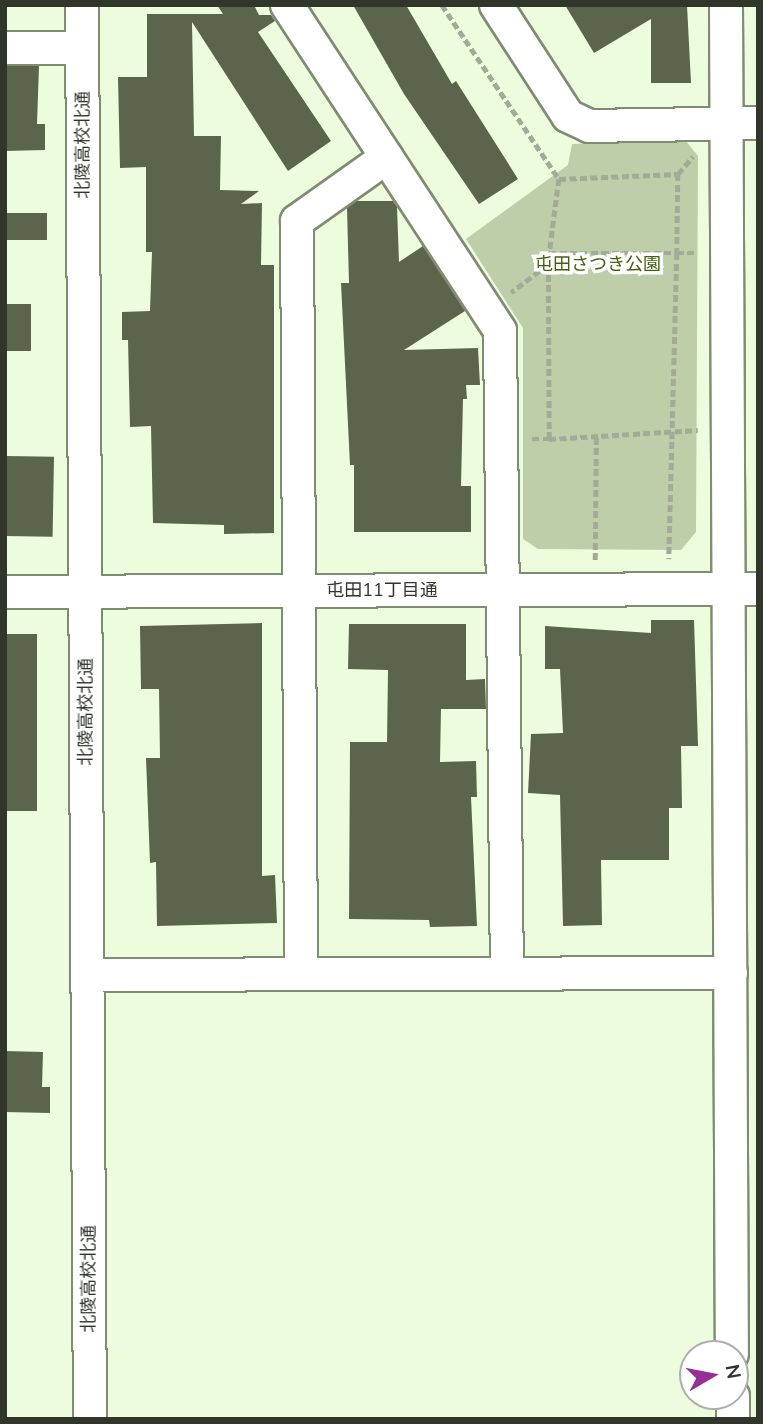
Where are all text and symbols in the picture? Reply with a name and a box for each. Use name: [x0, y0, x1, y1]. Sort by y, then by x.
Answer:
street label: 北陵高校北通: [72, 91, 94, 199]
park label: 屯田さつき公園: [535, 253, 661, 275]
street label: 屯田11丁目通: [326, 579, 438, 601]
street label: 北陵高校北通: [75, 658, 97, 766]
street label: 北陵高校北通: [78, 1225, 100, 1333]
north arrow: [679, 1340, 749, 1410]
text: N: [719, 1362, 747, 1381]

